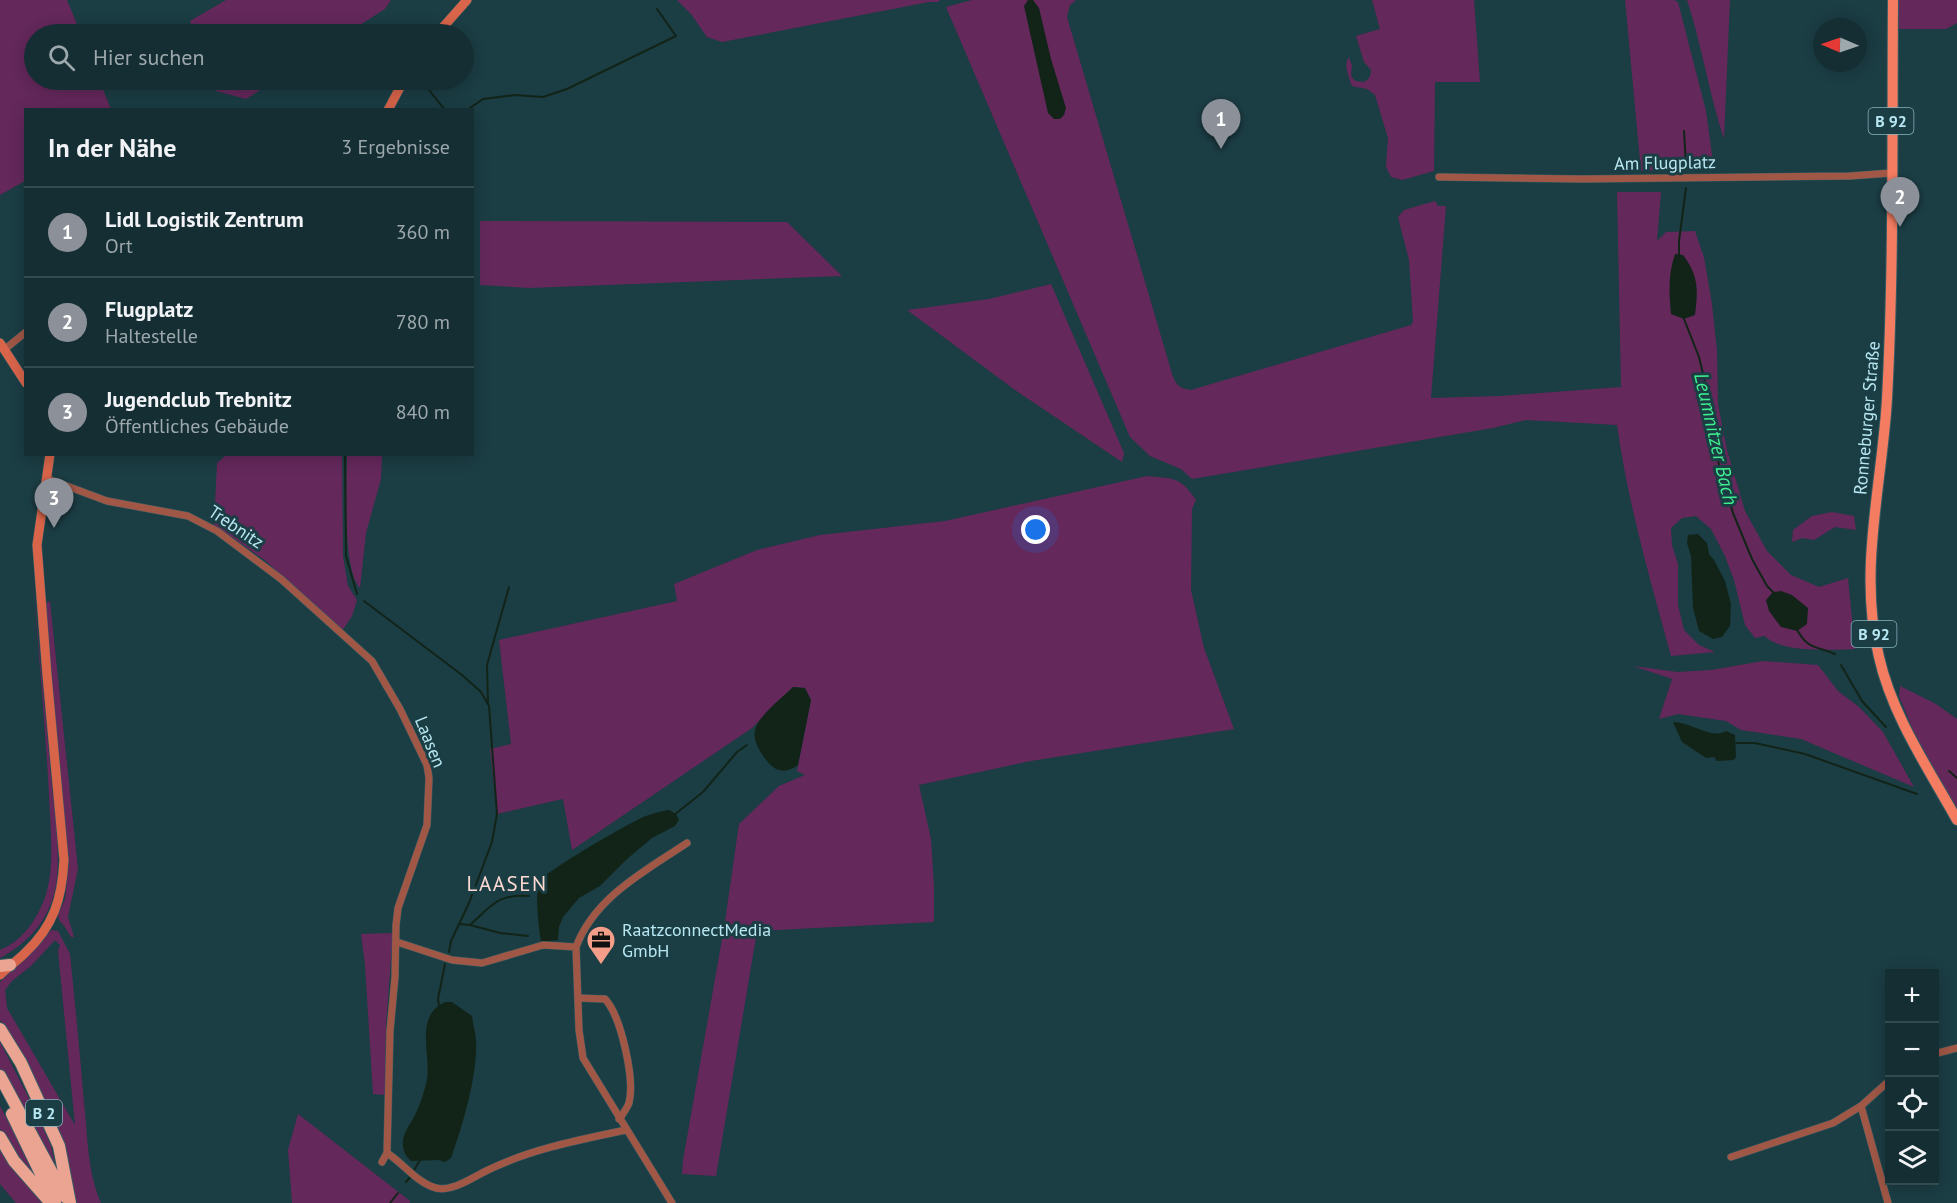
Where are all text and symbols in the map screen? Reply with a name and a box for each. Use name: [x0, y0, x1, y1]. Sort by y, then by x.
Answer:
north arrow: [1813, 18, 1867, 72]
search box: [24, 24, 474, 90]
icon: search: [45, 41, 78, 74]
text: Hier suchen: [93, 43, 205, 71]
pin: 1: [1202, 100, 1240, 149]
road number: B 92: [1868, 108, 1914, 134]
text: In der Nähe: [48, 131, 176, 164]
text: 3 Ergebnisse: [341, 134, 450, 160]
street label: Am Flugplatz: [1614, 150, 1716, 175]
pin: 2: [1880, 178, 1920, 227]
text: Lidl Logistik Zentrum: [105, 205, 304, 233]
text: 1: [62, 219, 73, 245]
text: 360 m: [396, 219, 450, 245]
text: Ort: [105, 233, 133, 259]
text: Flugplatz: [105, 295, 193, 323]
text: 2: [62, 309, 73, 335]
text: 780 m: [396, 309, 450, 335]
text: Haltestelle: [105, 323, 198, 349]
street label: Ronneburger Straße: [1848, 340, 1885, 496]
water label: Leumnitzer Bach: [1688, 370, 1744, 508]
text: Jugendclub Trebnitz: [105, 385, 292, 413]
text: 3: [62, 399, 73, 425]
text: 840 m: [396, 399, 450, 425]
text: Öffentliches Gebäude: [105, 413, 289, 439]
pin: 3: [34, 478, 74, 528]
street label: Trebnitz: [204, 500, 268, 553]
your location: [1021, 515, 1050, 544]
road number: B 92: [1852, 621, 1896, 647]
street label: Laasen: [410, 713, 451, 771]
district label: LAASEN: [466, 870, 548, 897]
place label: RaatzconnectMedia GmbH: [622, 918, 771, 962]
office icon: RaatzconnectMedia GmbH: [585, 924, 617, 966]
map controls: [1885, 969, 1939, 1185]
button: +: [1885, 969, 1939, 1023]
button: −: [1885, 1023, 1939, 1077]
button: locate: [1885, 1077, 1939, 1131]
road number: B 2: [26, 1100, 62, 1126]
button: layers: [1885, 1131, 1939, 1185]

